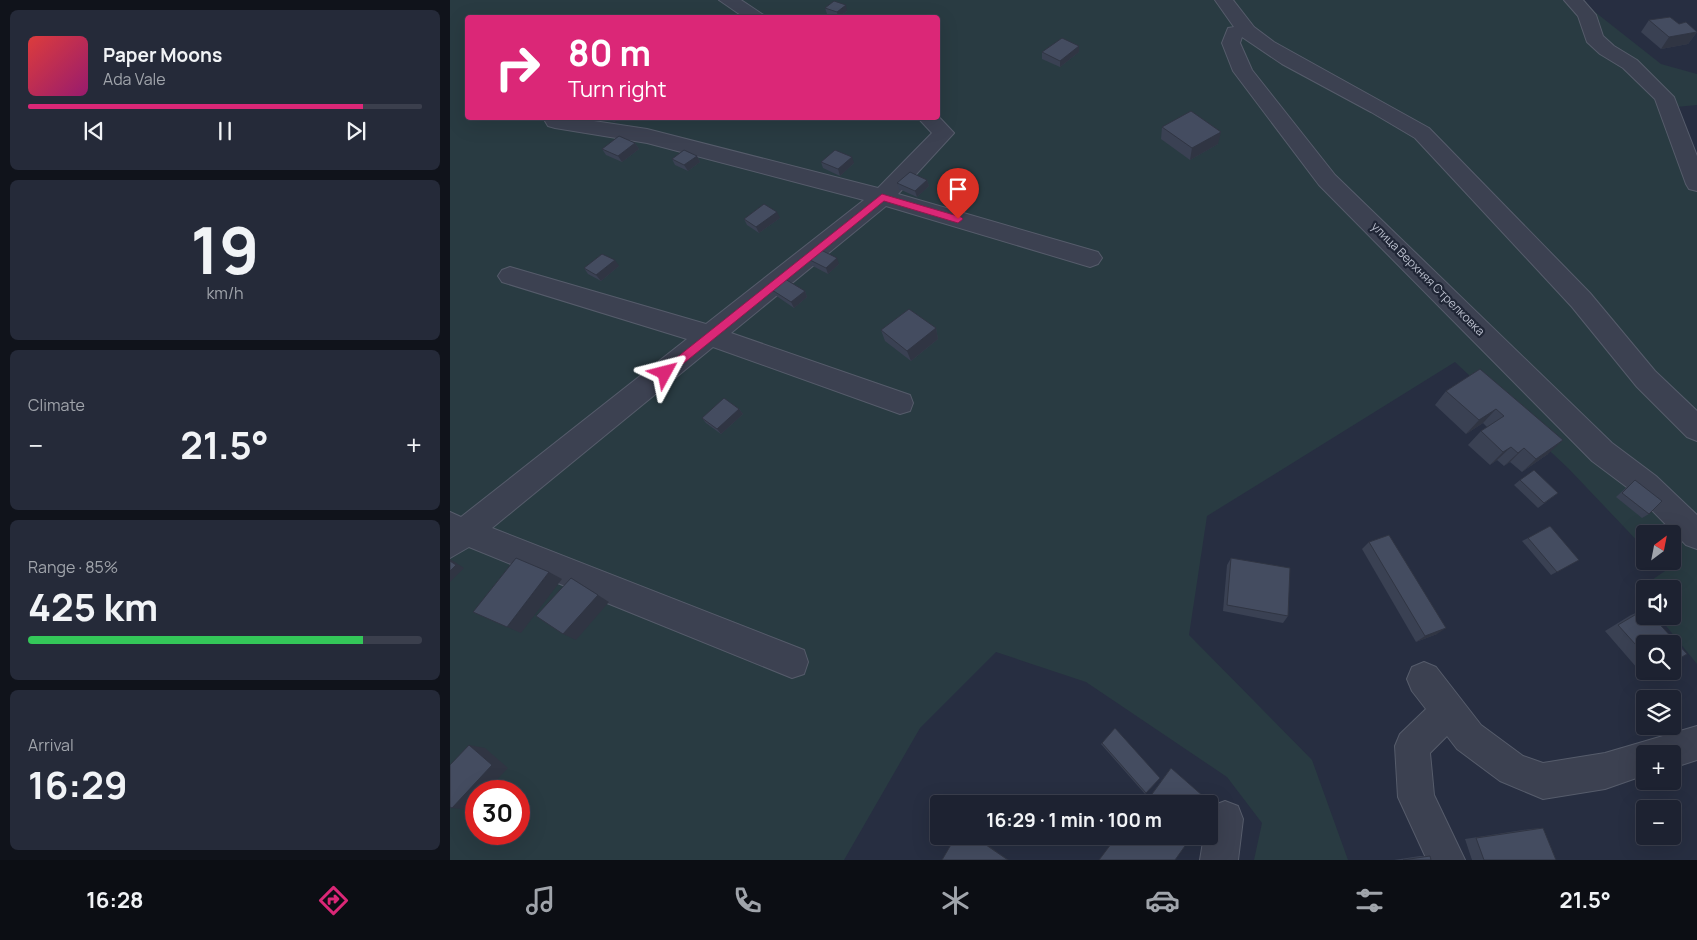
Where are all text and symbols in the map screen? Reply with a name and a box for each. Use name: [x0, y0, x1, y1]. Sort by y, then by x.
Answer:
text: 80 m: [568, 29, 651, 77]
icon: right: [485, 35, 550, 100]
text: Paper Moons: [103, 42, 222, 68]
text: Ada Vale: [103, 68, 166, 90]
text: Turn right: [568, 74, 666, 104]
icon: previous: [80, 117, 108, 145]
icon: pause: [211, 117, 239, 145]
icon: next: [342, 117, 370, 145]
pin: [937, 168, 979, 219]
icon: arrive: [944, 175, 972, 203]
text: 19: [191, 205, 259, 294]
street label: улица Верхняя Стрелковка: [1368, 218, 1489, 339]
text: km/h: [206, 282, 244, 304]
position arrow: [638, 346, 690, 398]
text: Climate: [28, 394, 85, 416]
text: 21.5°: [180, 418, 269, 470]
text: −: [28, 426, 43, 464]
text: +: [406, 426, 422, 464]
north arrow: [1636, 525, 1681, 570]
map controls: [1636, 525, 1681, 845]
text: Range · 85%: [28, 556, 118, 578]
text: 425 km: [28, 580, 158, 632]
button: sound: [1636, 580, 1681, 625]
button: search: [1636, 635, 1681, 680]
button: layers: [1636, 690, 1681, 735]
text: Arrival: [28, 734, 74, 756]
button: +: [1636, 745, 1681, 790]
text: 16:29: [28, 758, 128, 810]
speed limit sign: 30: [465, 780, 530, 845]
button: −: [1636, 800, 1681, 845]
text: 16:29 · 1 min · 100 m: [986, 807, 1162, 833]
icon: directions: [316, 883, 351, 918]
icon: music: [523, 883, 558, 918]
icon: phone: [730, 883, 765, 918]
icon: climate: [938, 883, 973, 918]
icon: car: [1145, 883, 1180, 918]
icon: filters: [1352, 883, 1387, 918]
text: 16:28: [86, 885, 144, 915]
text: 21.5°: [1560, 885, 1611, 915]

